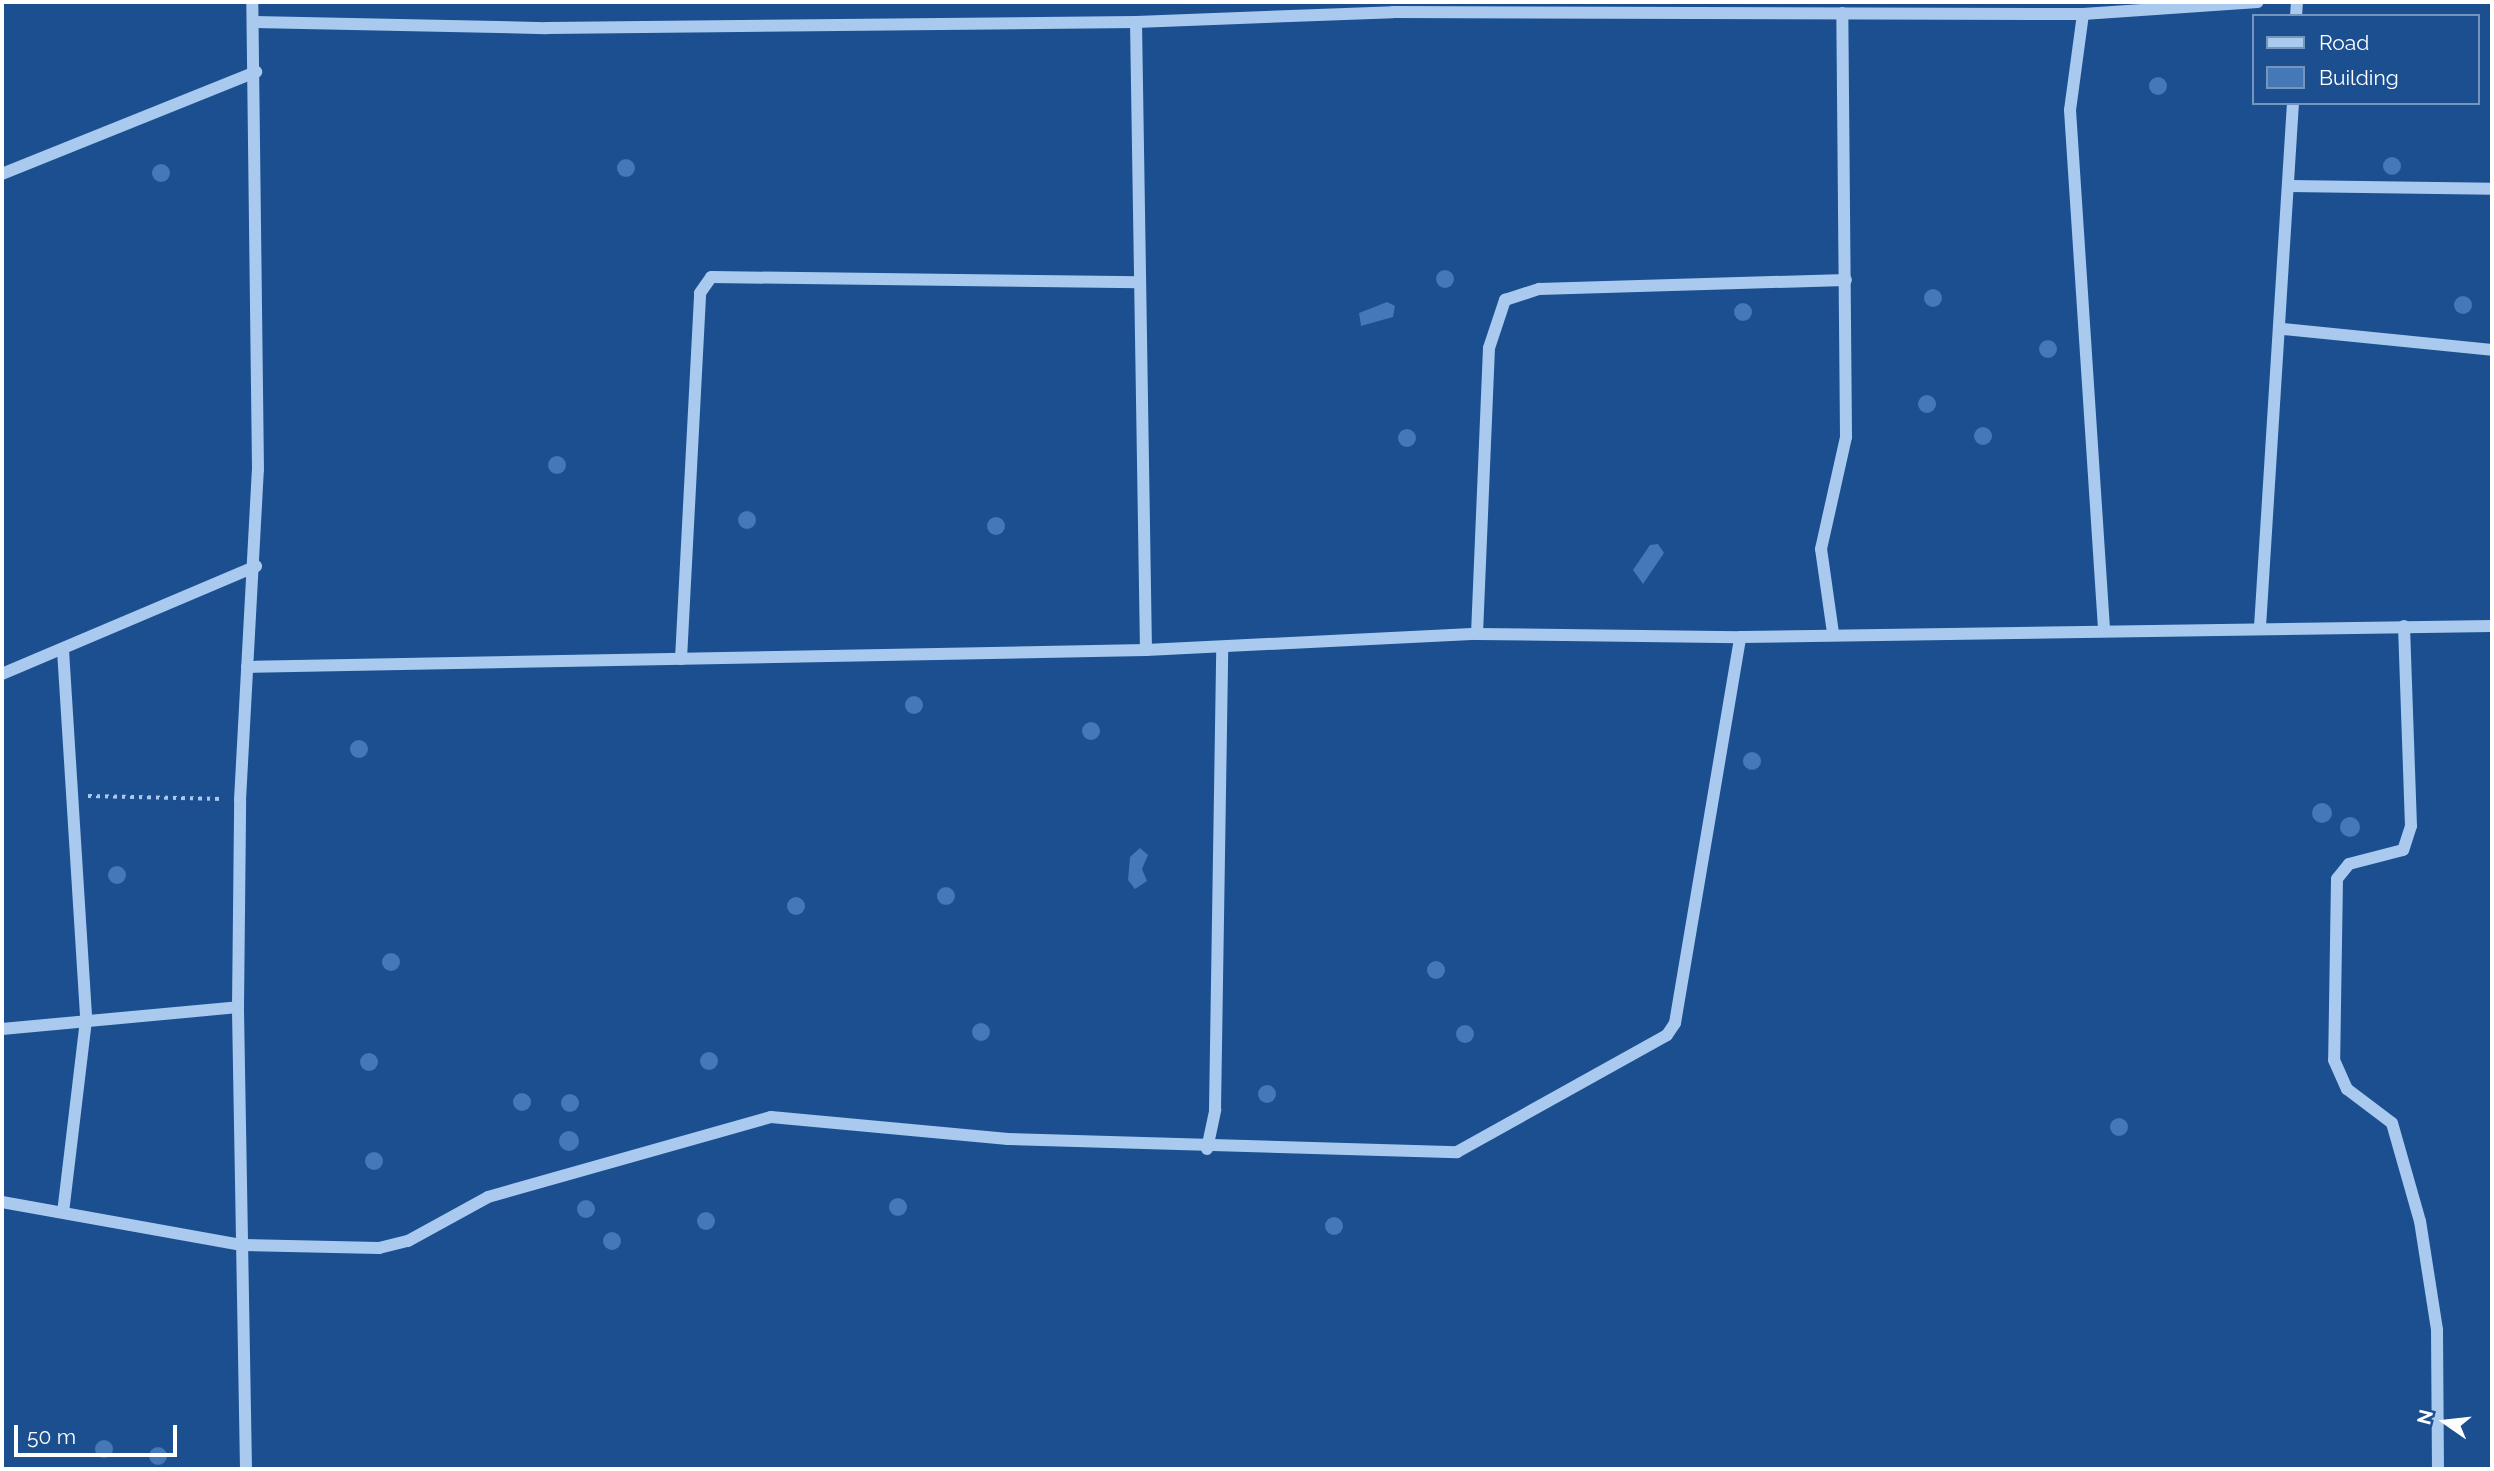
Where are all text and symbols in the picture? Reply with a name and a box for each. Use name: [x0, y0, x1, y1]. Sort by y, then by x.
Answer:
legend: [2252, 14, 2480, 105]
text: Road: [2319, 30, 2369, 55]
text: Building: [2319, 65, 2399, 90]
north arrow: [2410, 1387, 2480, 1457]
text: N: [2412, 1407, 2437, 1427]
scale bar: [18, 1412, 180, 1456]
text: 50 m: [27, 1424, 76, 1449]

